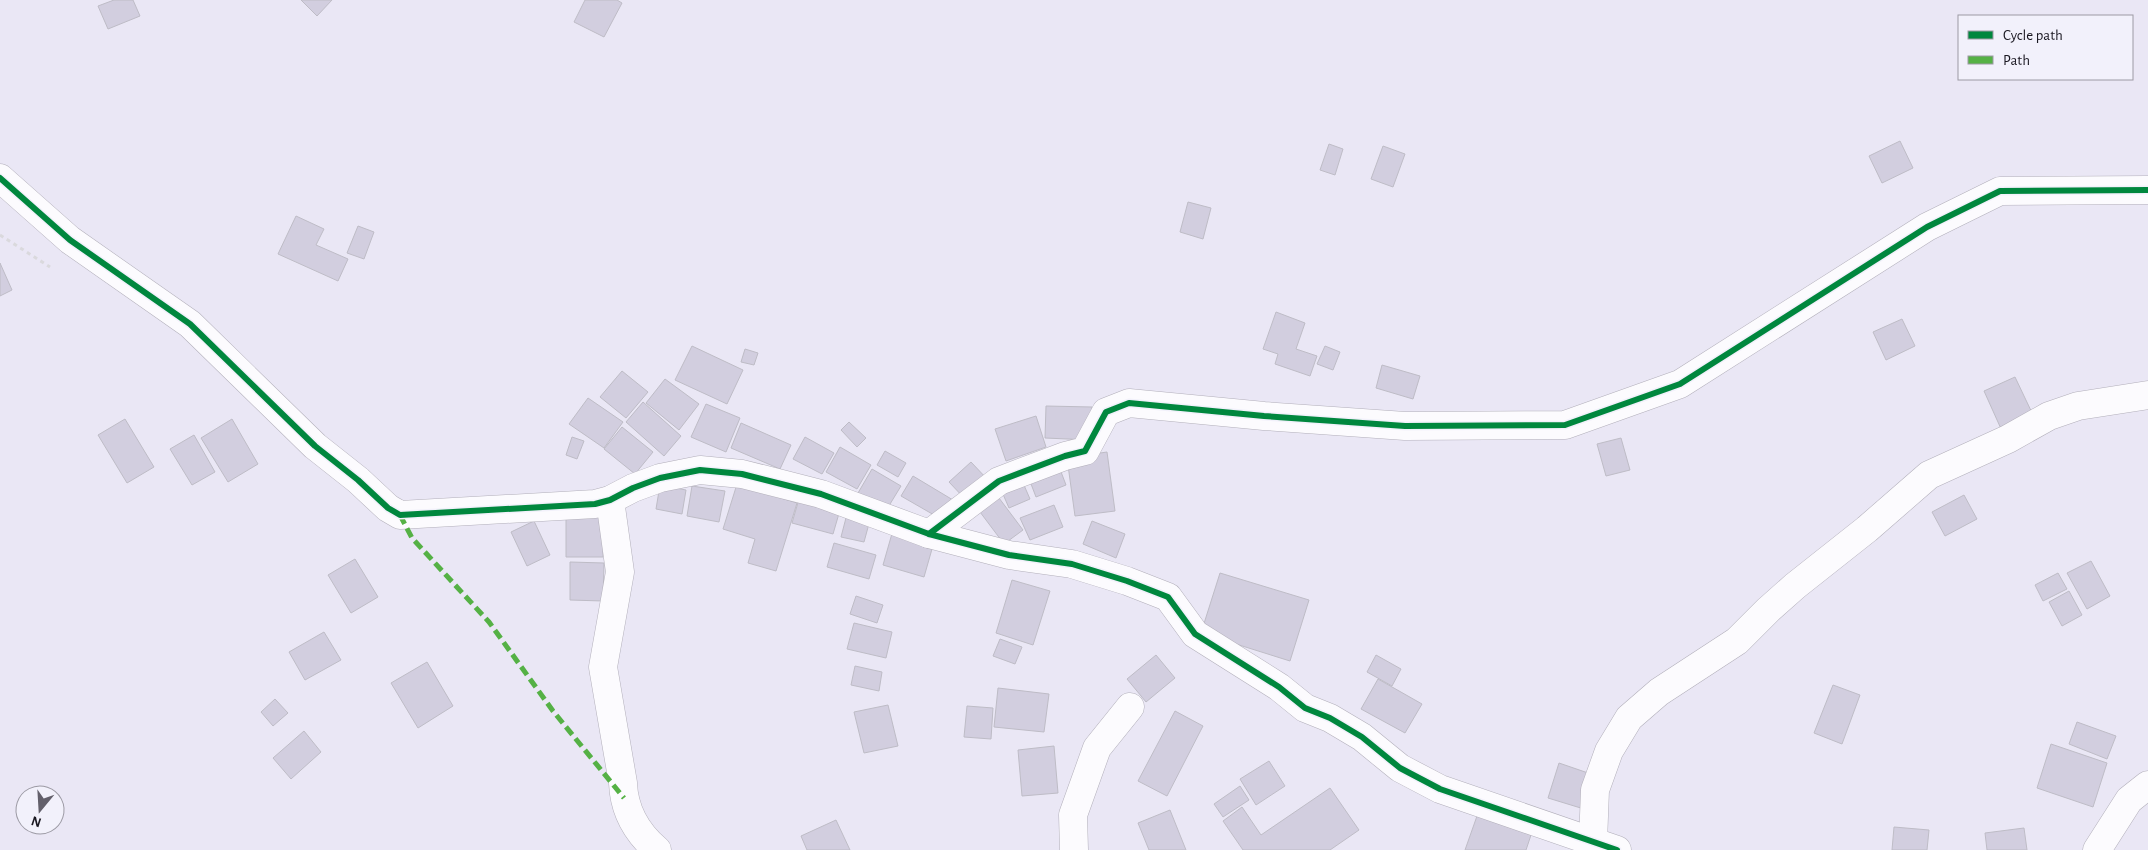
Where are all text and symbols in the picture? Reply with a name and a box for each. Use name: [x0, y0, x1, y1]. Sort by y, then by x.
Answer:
legend: [1958, 15, 2133, 80]
text: Cycle path: [2003, 28, 2063, 43]
text: Path: [2003, 53, 2030, 68]
north arrow: [15, 785, 65, 835]
text: N: [29, 813, 43, 830]

